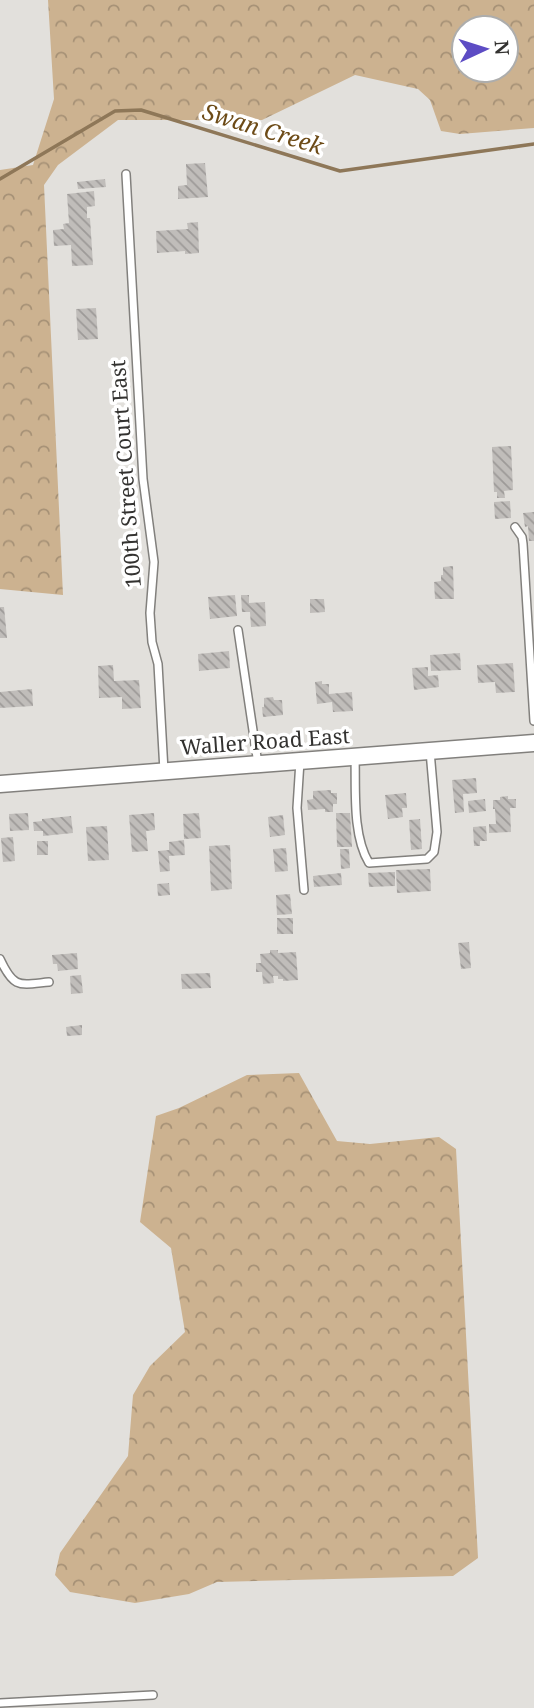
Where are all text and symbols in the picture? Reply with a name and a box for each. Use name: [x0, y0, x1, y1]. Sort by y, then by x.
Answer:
north arrow: [450, 14, 520, 84]
text: N: [488, 39, 515, 56]
water label: Swan Creek: [199, 95, 328, 162]
street label: 100th Street Court East: [103, 359, 147, 589]
street label: Waller Road East: [179, 721, 351, 761]

